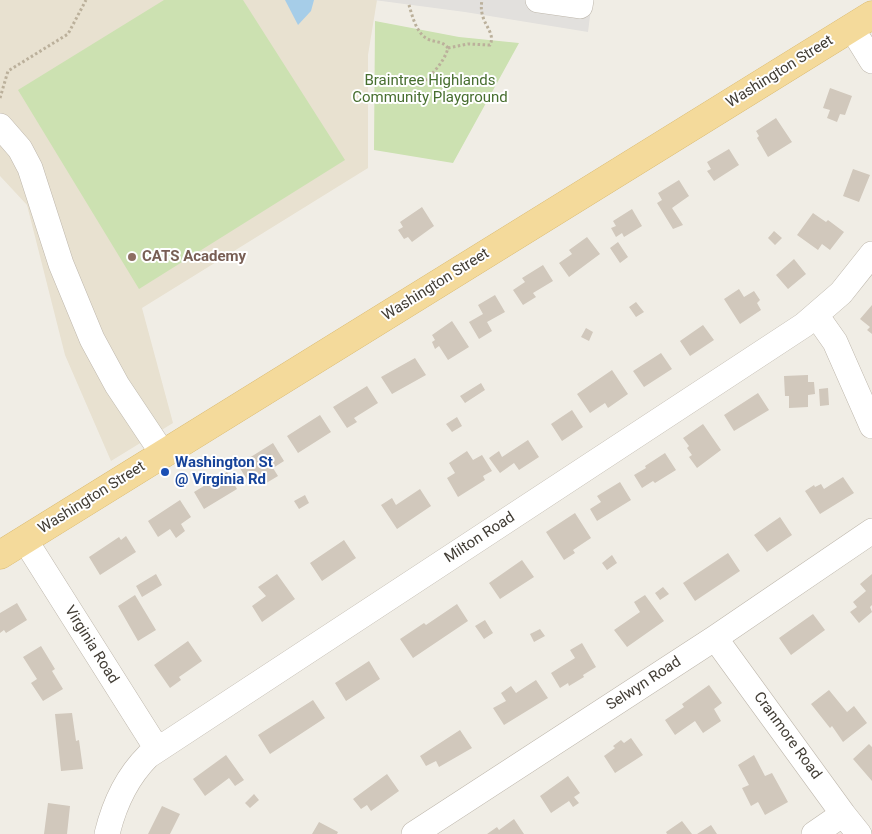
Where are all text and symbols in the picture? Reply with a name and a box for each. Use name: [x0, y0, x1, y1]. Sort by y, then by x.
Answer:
street label: Washington Street: [723, 32, 837, 112]
park label: Braintree Highlands Community Playground: [352, 72, 508, 107]
street label: Washington Street: [379, 245, 493, 325]
place label: CATS Academy: [142, 248, 246, 266]
marker: CATS Academy: [126, 251, 138, 263]
place label: Washington St @ Virginia Rd: [175, 454, 273, 489]
street label: Washington Street: [35, 458, 149, 538]
marker: Washington St @ Virginia Rd: [159, 466, 171, 478]
street label: Milton Road: [441, 509, 519, 567]
street label: Virginia Road: [60, 603, 122, 687]
street label: Selwyn Road: [603, 653, 685, 715]
street label: Cranmore Road: [749, 689, 825, 783]

